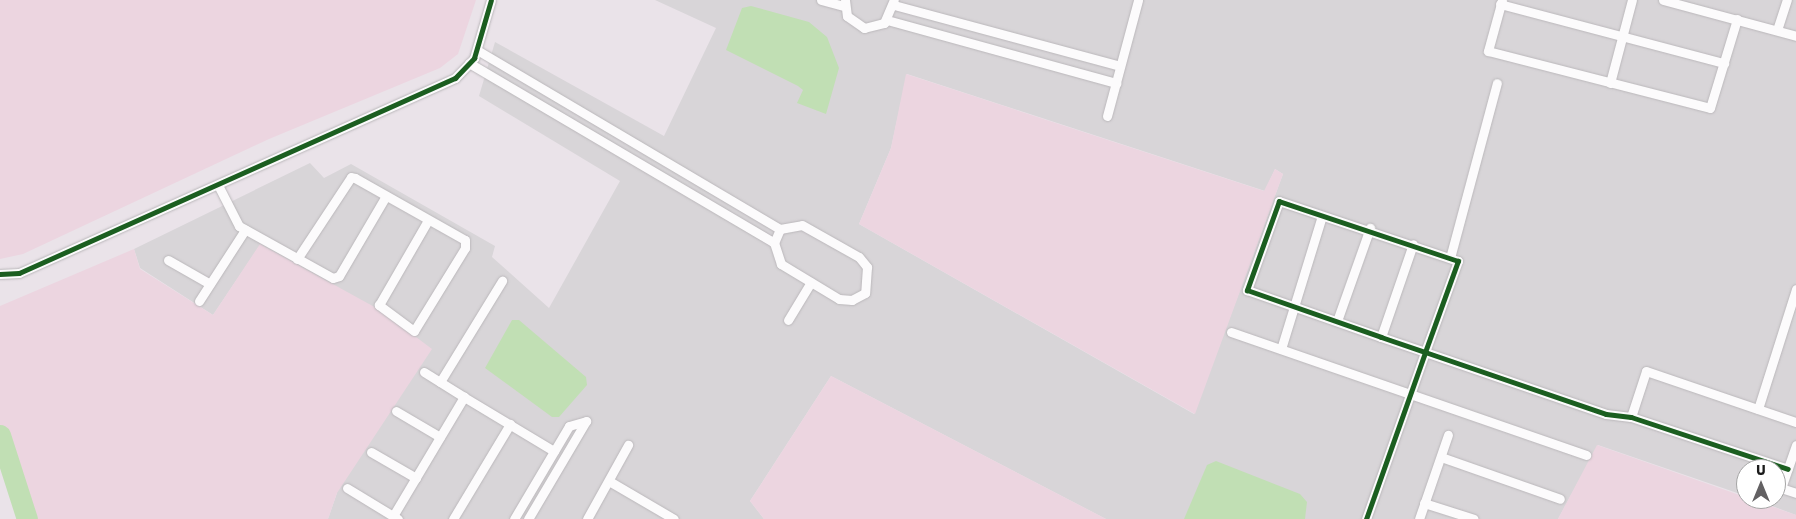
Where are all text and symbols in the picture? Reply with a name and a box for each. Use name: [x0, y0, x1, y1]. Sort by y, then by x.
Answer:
north arrow: [1736, 459, 1786, 509]
text: U: [1756, 460, 1766, 480]

